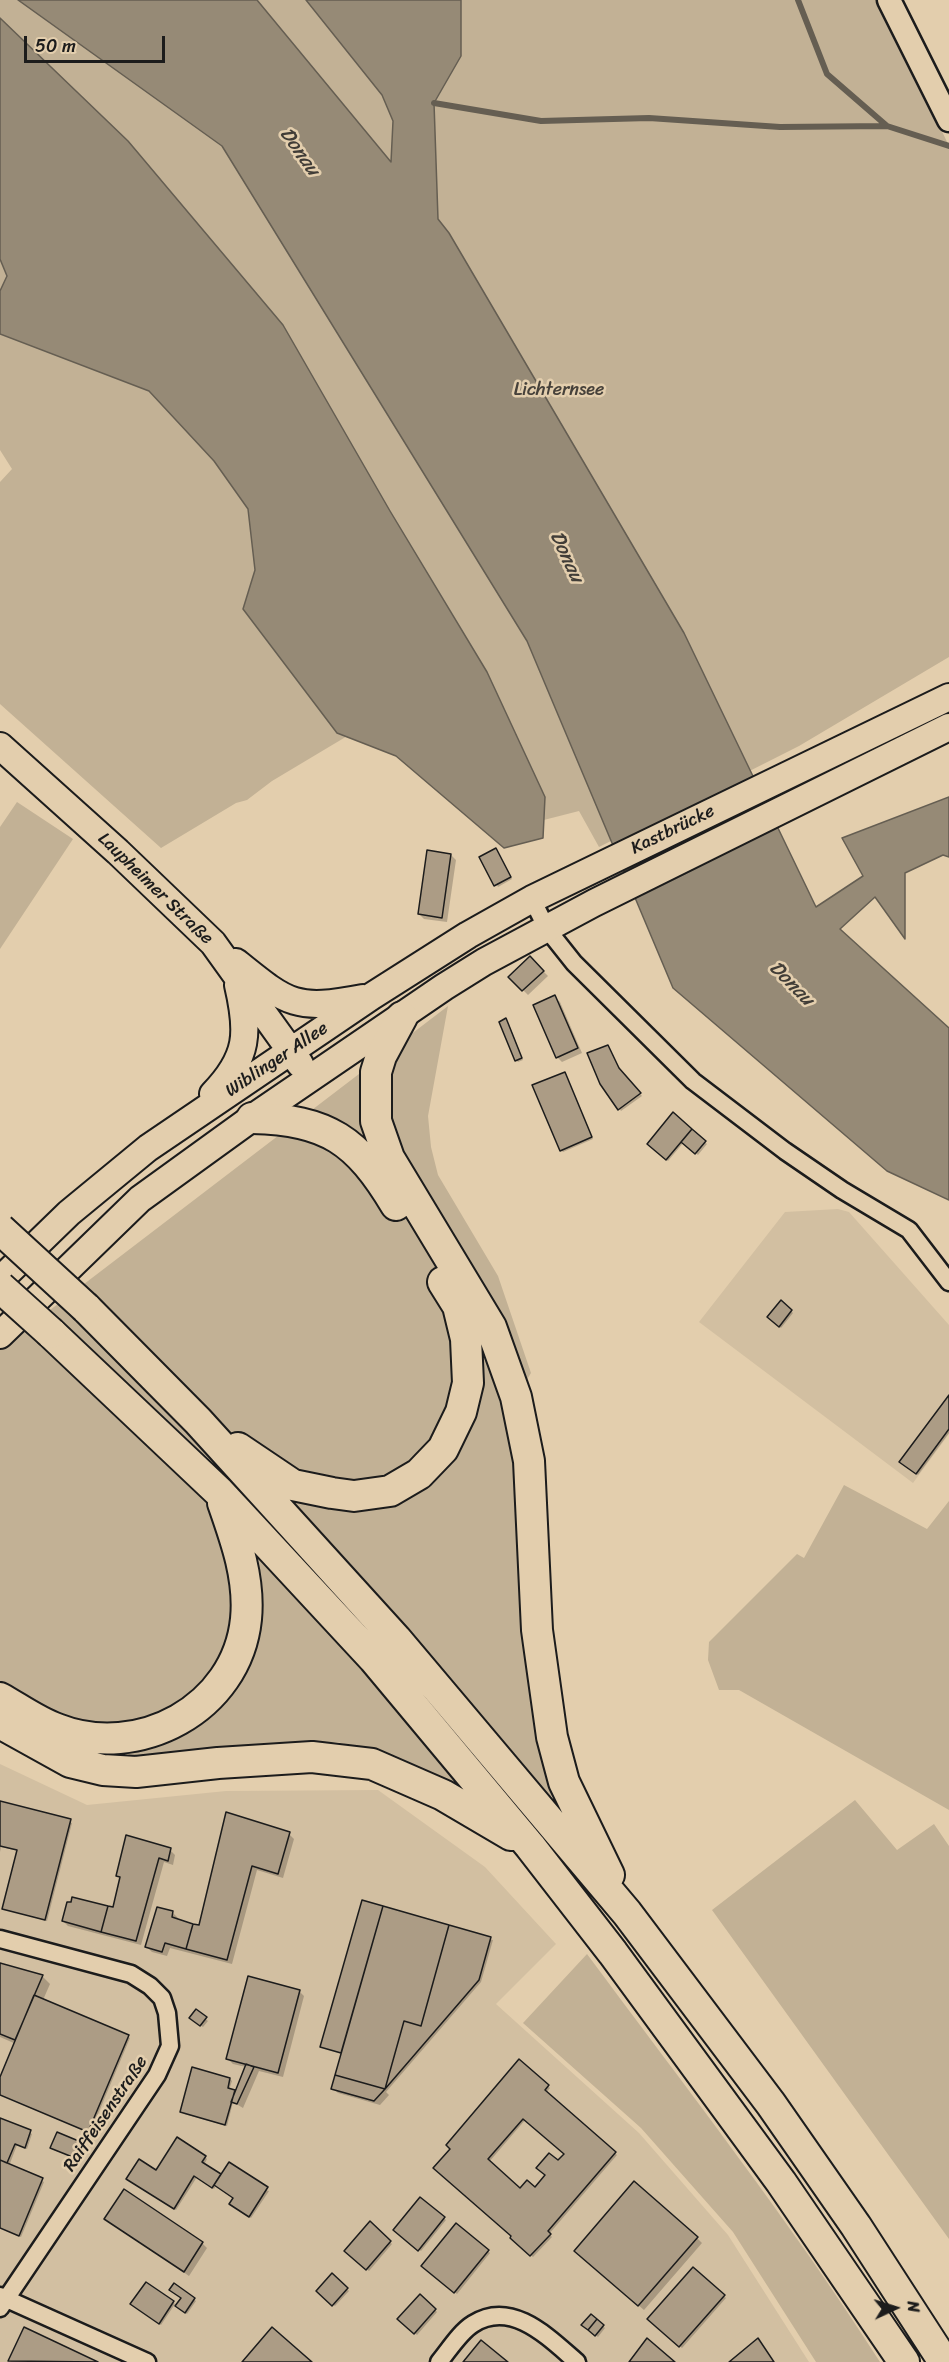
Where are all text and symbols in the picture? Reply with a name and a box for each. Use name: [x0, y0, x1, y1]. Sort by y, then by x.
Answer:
scale bar: [27, 24, 168, 62]
text: 50 m: [35, 30, 76, 62]
water label: Donau: [274, 123, 324, 181]
park label: Lichternsee: [514, 379, 604, 401]
water label: Donau: [544, 528, 588, 586]
street label: Kastbrücke: [628, 800, 718, 860]
street label: Laupheimer Straße: [93, 828, 217, 950]
water label: Donau: [764, 957, 818, 1011]
street label: Wiblinger Allee: [222, 1018, 332, 1102]
street label: Raiffeisenstraße: [59, 2052, 153, 2176]
north arrow: [865, 2278, 925, 2338]
text: N: [899, 2300, 928, 2313]

